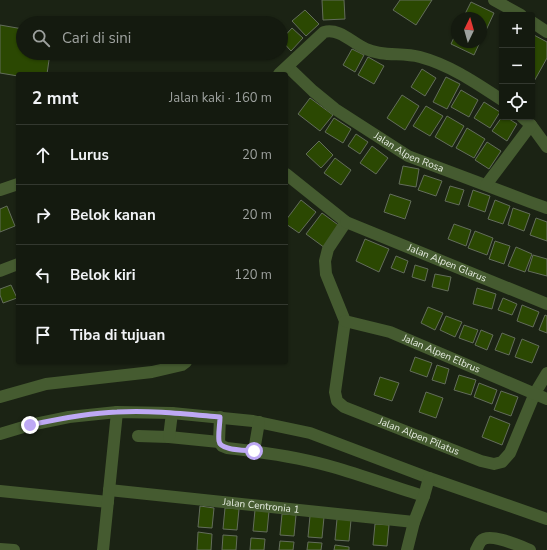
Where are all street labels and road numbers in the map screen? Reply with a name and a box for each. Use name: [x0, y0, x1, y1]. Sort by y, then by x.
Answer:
street label: Jalan Alpen Rosa: [370, 128, 446, 176]
street label: Jalan Alpen Glarus: [404, 240, 489, 286]
street label: Jalan Alpen Elbrus: [399, 331, 483, 377]
street label: Jalan Alpen Pilatus: [376, 414, 461, 459]
street label: Jalan Centronia 1: [221, 495, 300, 517]

